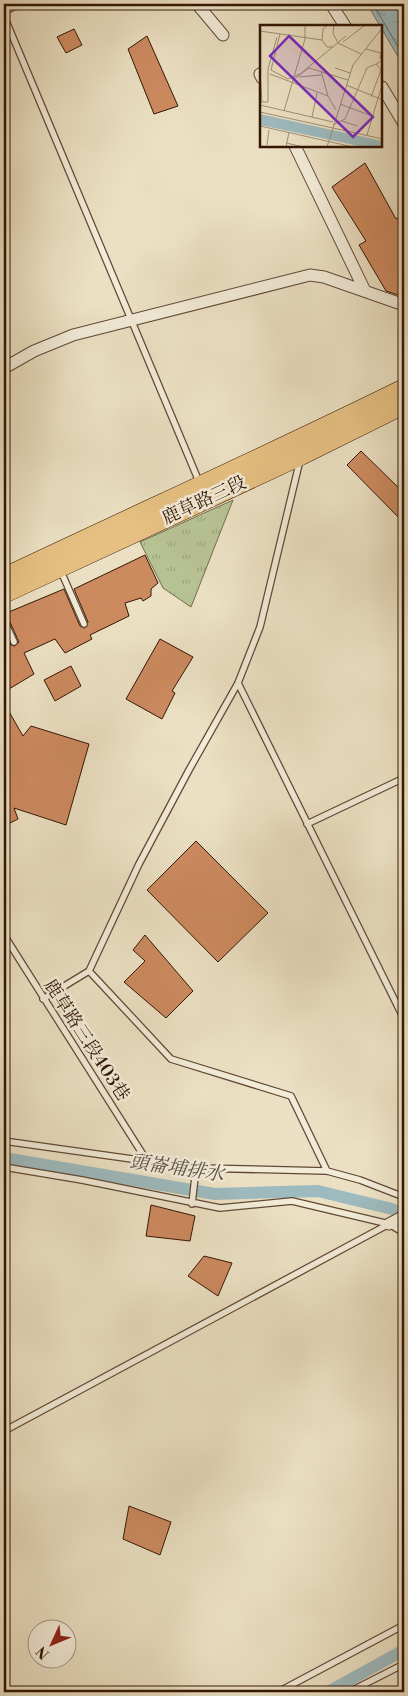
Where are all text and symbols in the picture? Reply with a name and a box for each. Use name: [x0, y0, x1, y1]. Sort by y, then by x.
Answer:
inset map: [260, 25, 383, 148]
street label: 鹿草路三段: [159, 471, 250, 530]
street label: 鹿草路三段403巷: [39, 975, 135, 1105]
water label: 頭崙埔排水: [128, 1149, 228, 1187]
north arrow: [28, 1618, 78, 1668]
text: N: [33, 1642, 54, 1663]

